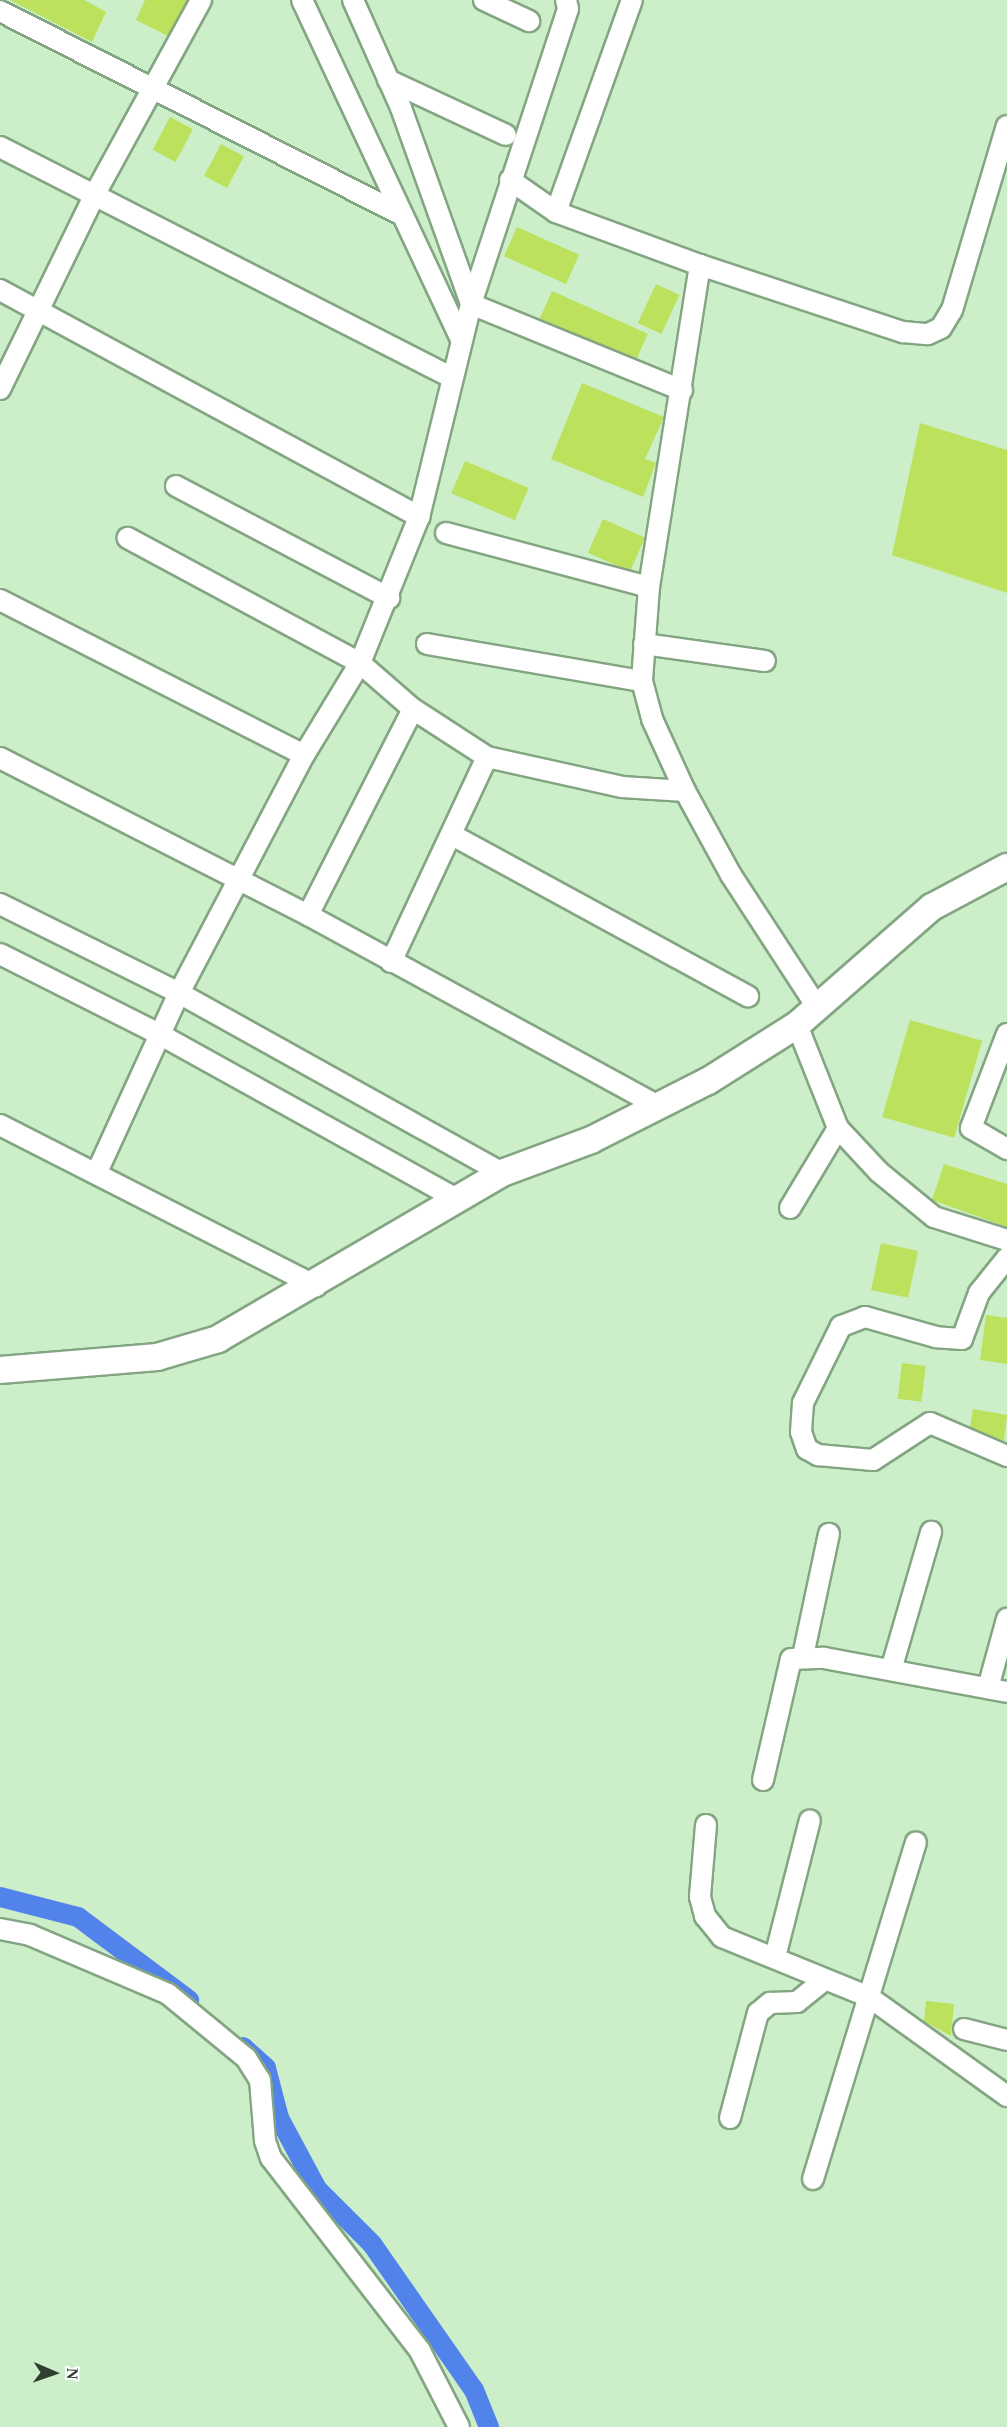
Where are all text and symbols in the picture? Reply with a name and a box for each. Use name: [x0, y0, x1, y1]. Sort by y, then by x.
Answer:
north arrow: [24, 2343, 84, 2403]
text: N: [64, 2368, 81, 2380]

